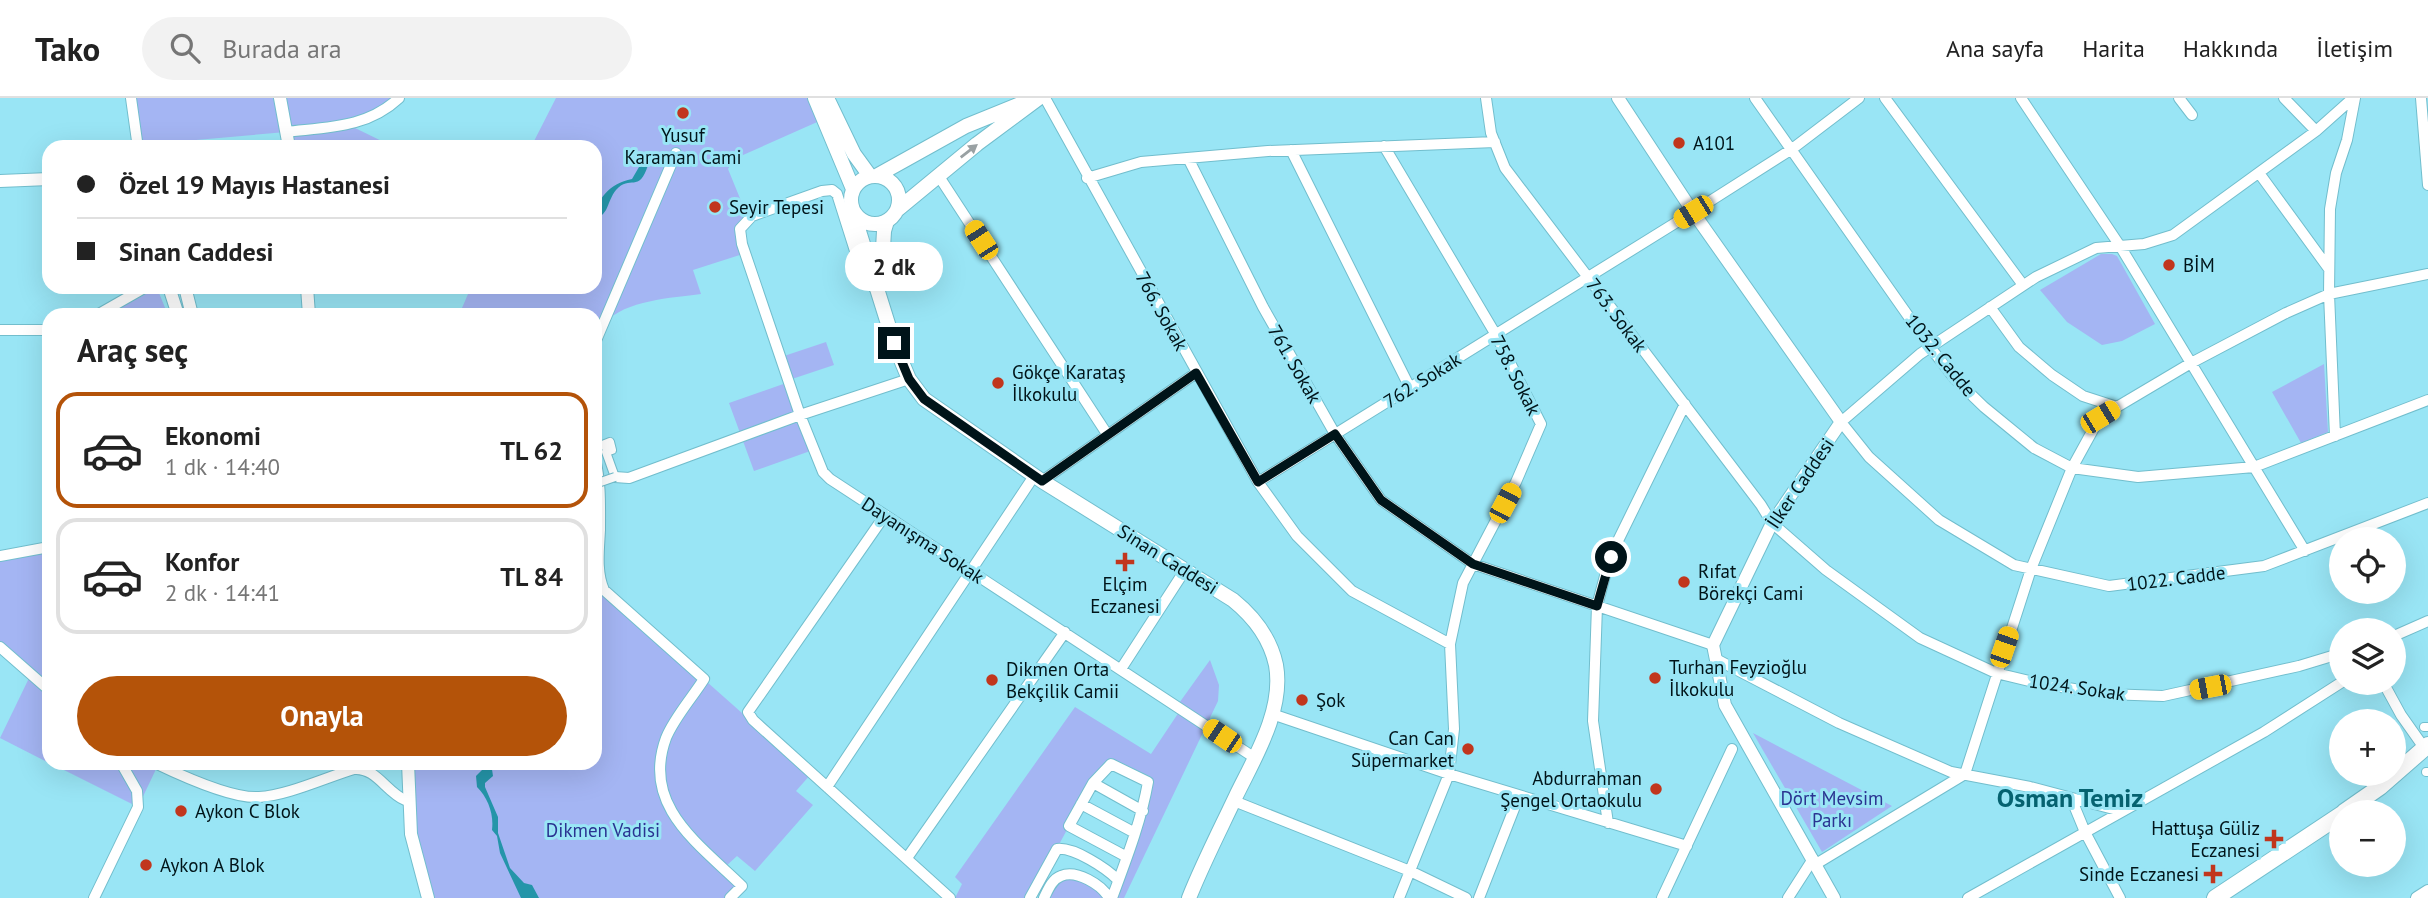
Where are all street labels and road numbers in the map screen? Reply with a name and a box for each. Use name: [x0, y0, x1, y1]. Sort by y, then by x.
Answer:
street label: 766. Sokak: [1131, 267, 1193, 355]
street label: 763. Sokak: [1581, 273, 1653, 357]
street label: 1032. Cadde: [1900, 309, 1982, 401]
street label: 761. Sokak: [1263, 320, 1327, 408]
street label: 758. Sokak: [1486, 331, 1546, 419]
street label: 762. Sokak: [1379, 347, 1465, 413]
street label: İlker Caddesi: [1761, 433, 1839, 533]
street label: Dayanışma Sokak: [857, 491, 989, 589]
street label: Sinan Caddesi: [1113, 519, 1223, 599]
street label: 1022. Cadde: [2125, 560, 2227, 596]
street label: 1024. Sokak: [2027, 668, 2127, 706]

